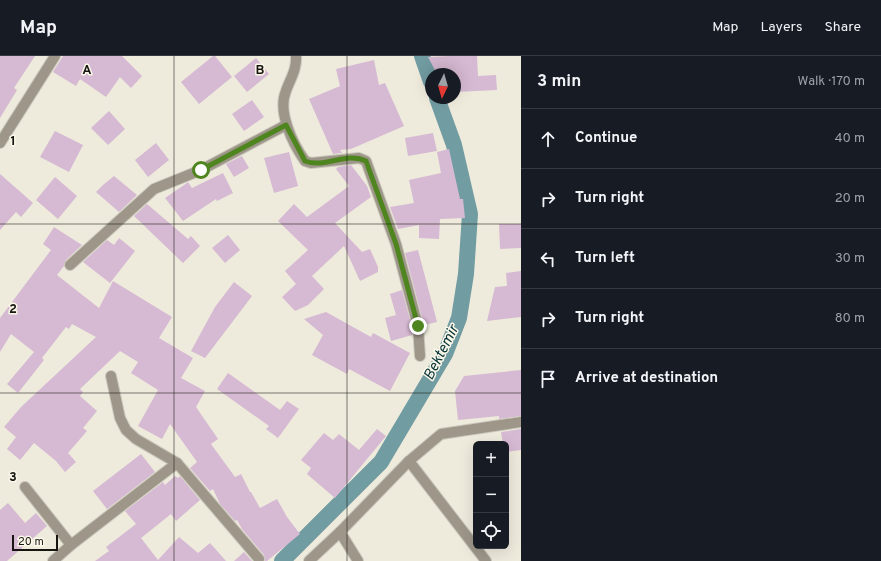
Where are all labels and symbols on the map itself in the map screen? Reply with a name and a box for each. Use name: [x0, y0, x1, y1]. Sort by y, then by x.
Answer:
text: A: [82, 63, 92, 79]
text: B: [256, 63, 265, 79]
north arrow: [425, 68, 461, 104]
text: 1: [10, 134, 16, 150]
route start: [192, 161, 210, 179]
text: 2: [9, 302, 17, 318]
route end: [409, 317, 427, 335]
water label: Bektemir: [420, 321, 464, 384]
text: 3: [9, 470, 17, 486]
scale bar: [12, 533, 58, 552]

